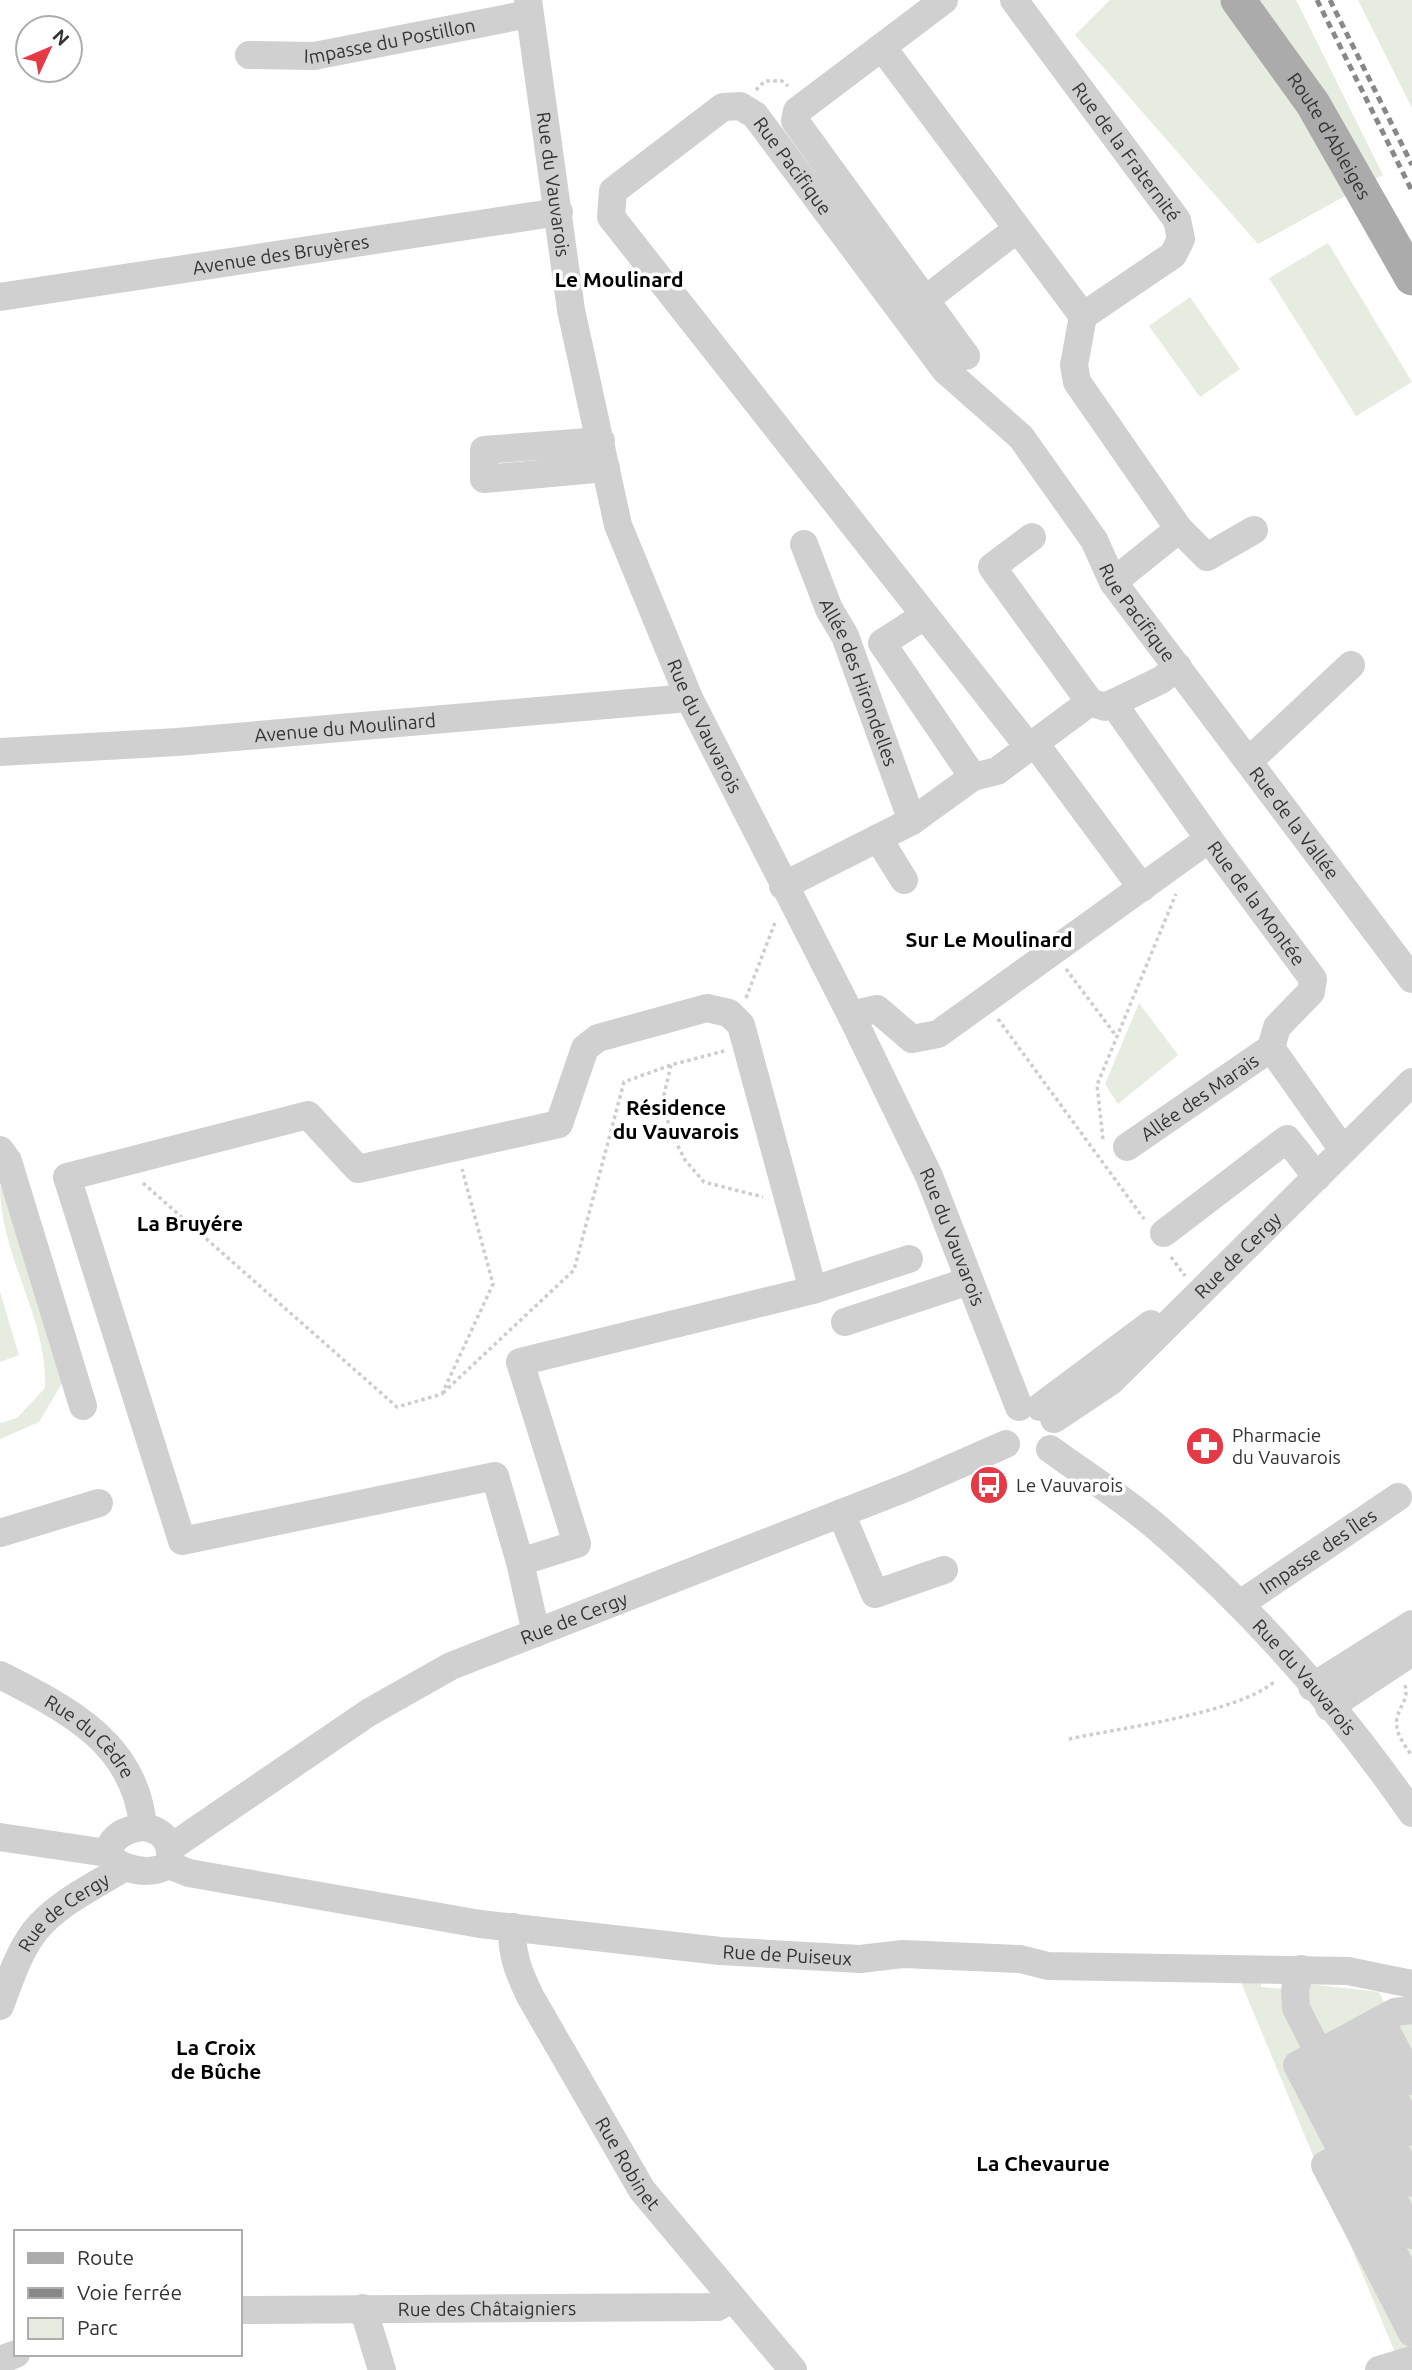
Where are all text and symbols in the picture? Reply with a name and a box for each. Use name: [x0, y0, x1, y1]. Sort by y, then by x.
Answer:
north arrow: [14, 14, 84, 84]
street label: Impasse du Postillon: [304, 14, 477, 68]
text: N: [48, 24, 74, 50]
street label: Route d'Ableiges: [1283, 68, 1376, 203]
street label: Rue de la Fraternité: [1068, 78, 1185, 226]
street label: Rue du Vauvarois: [533, 110, 575, 258]
street label: Rue Pacifique: [749, 113, 836, 219]
street label: Avenue des Bruyères: [191, 230, 371, 279]
district label: Le Moulinard: [554, 267, 684, 291]
street label: Rue Pacifique: [1095, 560, 1180, 666]
street label: Allée des Hirondelles: [815, 595, 902, 769]
street label: Rue du Vauvarois: [663, 656, 747, 797]
street label: Avenue du Moulinard: [254, 709, 437, 746]
street label: Rue de la Vallée: [1245, 762, 1344, 884]
street label: Rue de la Montée: [1203, 836, 1310, 970]
district label: Sur Le Moulinard: [906, 927, 1073, 951]
street label: Allée des Marais: [1136, 1049, 1263, 1145]
district label: Résidence du Vauvarois: [613, 1095, 739, 1143]
street label: Rue du Vauvarois: [916, 1164, 989, 1309]
street label: Rue de Cergy: [1190, 1208, 1285, 1303]
district label: La Bruyére: [137, 1211, 243, 1235]
place label: Pharmacie du Vauvarois: [1232, 1424, 1341, 1468]
pharmacy icon: Pharmacie du Vauvarois: [1184, 1425, 1226, 1467]
bus stop icon: Le Vauvarois: [968, 1464, 1010, 1506]
place label: Le Vauvarois: [1016, 1474, 1123, 1496]
street label: Impasse des Îles: [1255, 1504, 1380, 1599]
street label: Rue de Cergy: [517, 1587, 630, 1649]
street label: Rue du Vauvarois: [1248, 1614, 1361, 1739]
street label: Rue du Cèdre: [41, 1690, 139, 1782]
street label: Rue de Cergy: [13, 1868, 113, 1955]
street label: Rue de Puiseux: [722, 1940, 853, 1970]
district label: La Croix de Bûche: [171, 2035, 261, 2083]
street label: Rue Robinet: [591, 2113, 665, 2215]
district label: La Chevaurue: [976, 2151, 1110, 2175]
legend: [14, 2230, 242, 2356]
text: Route: [77, 2245, 134, 2269]
text: Voie ferrée: [77, 2280, 182, 2304]
street label: Rue des Châtaigniers: [398, 2297, 576, 2320]
text: Parc: [77, 2315, 118, 2339]

